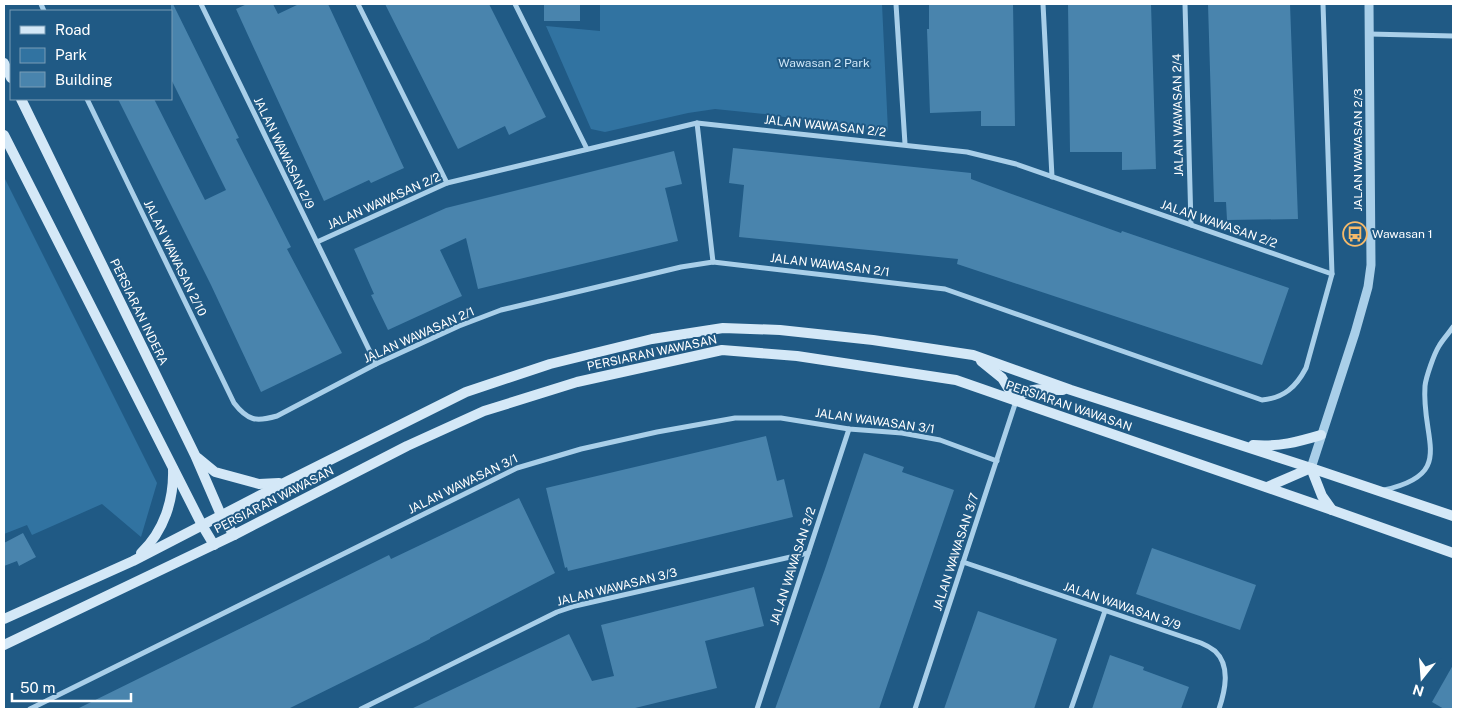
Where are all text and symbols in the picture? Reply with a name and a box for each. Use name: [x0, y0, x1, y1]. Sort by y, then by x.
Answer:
legend: [10, 10, 172, 100]
text: Road: [55, 21, 91, 38]
text: Park: [55, 46, 87, 63]
street label: JALAN WAWASAN 2/4: [1170, 53, 1186, 177]
park label: Wawasan 2 Park: [778, 56, 870, 70]
text: Building: [55, 71, 113, 88]
street label: JALAN WAWASAN 2/3: [1351, 89, 1365, 211]
street label: JALAN WAWASAN 2/9: [251, 95, 317, 211]
street label: JALAN WAWASAN 2/2: [763, 113, 887, 139]
street label: JALAN WAWASAN 2/2: [325, 170, 443, 232]
street label: JALAN WAWASAN 2/2: [1159, 197, 1279, 251]
street label: JALAN WAWASAN 2/10: [141, 198, 209, 318]
bus stop icon: Wawasan 1: [1342, 221, 1368, 247]
place label: Wawasan 1: [1372, 227, 1433, 241]
street label: JALAN WAWASAN 2/1: [769, 251, 891, 279]
street label: PERSIARAN INDERA: [107, 257, 171, 368]
street label: JALAN WAWASAN 2/1: [361, 304, 477, 366]
street label: PERSIARAN WAWASAN: [586, 332, 718, 374]
street label: PERSIARAN WAWASAN: [1004, 378, 1134, 434]
street label: JALAN WAWASAN 3/1: [814, 406, 936, 436]
street label: JALAN WAWASAN 3/1: [406, 451, 520, 517]
street label: PERSIARAN WAWASAN: [212, 464, 336, 536]
street label: JALAN WAWASAN 3/7: [930, 491, 982, 613]
street label: JALAN WAWASAN 3/2: [767, 505, 819, 627]
street label: JALAN WAWASAN 3/3: [555, 565, 679, 609]
street label: JALAN WAWASAN 3/9: [1061, 579, 1183, 633]
north arrow: [1397, 653, 1447, 703]
scale bar: [12, 670, 131, 702]
text: 50 m: [20, 679, 55, 696]
text: N: [1411, 681, 1426, 700]

